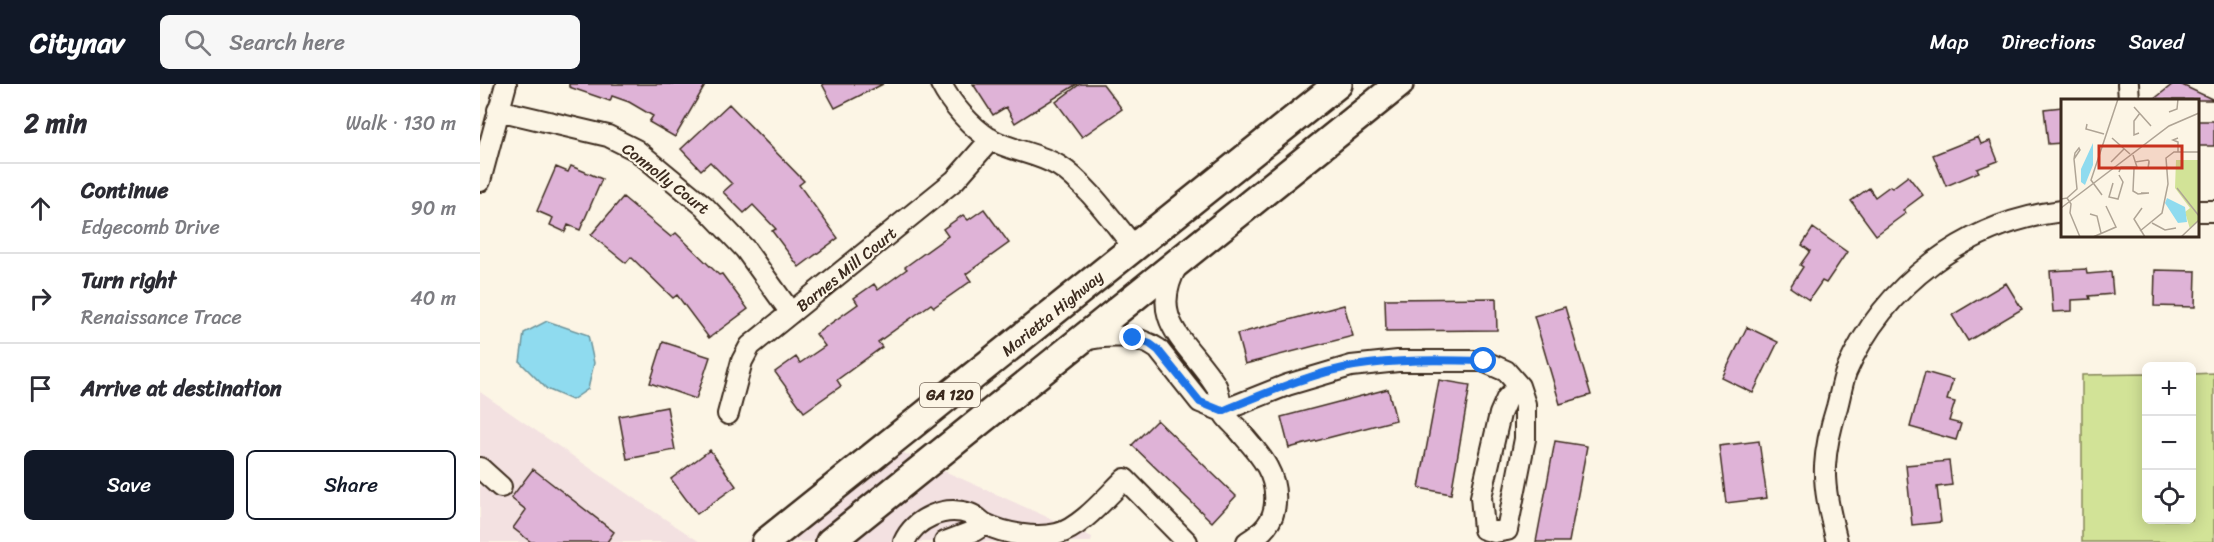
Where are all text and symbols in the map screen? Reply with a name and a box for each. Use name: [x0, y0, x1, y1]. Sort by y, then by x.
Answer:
search box: [160, 15, 580, 69]
text: Citynav: [30, 18, 124, 67]
text: Search here: [229, 23, 345, 62]
text: Map: [1930, 23, 1968, 61]
text: Directions: [2001, 23, 2096, 61]
text: Saved: [2129, 23, 2184, 61]
icon: search: [181, 26, 214, 59]
inset map: [2061, 99, 2199, 237]
text: 2 min: [24, 100, 87, 146]
text: Walk · 130 m: [346, 106, 456, 141]
street label: Connolly Court: [615, 135, 716, 222]
text: Continue: [81, 171, 169, 210]
text: 90 m: [411, 191, 456, 226]
icon: ahead: [24, 192, 57, 225]
text: Edgecomb Drive: [81, 210, 220, 245]
street label: Barnes Mill Court: [789, 219, 903, 319]
text: Turn right: [81, 261, 176, 300]
street label: Marietta Highway: [995, 262, 1110, 364]
text: 40 m: [410, 281, 456, 316]
icon: right: [24, 282, 57, 315]
text: Renaissance Trace: [81, 300, 242, 335]
route end: [1119, 324, 1145, 350]
route start: [1470, 347, 1496, 373]
map controls: [2142, 362, 2196, 524]
button: +: [2142, 362, 2196, 416]
text: Arrive at destination: [81, 369, 282, 408]
icon: arrive: [24, 372, 57, 405]
road number: GA 120: [920, 383, 980, 407]
button: −: [2142, 416, 2196, 470]
button: Save: [24, 450, 234, 520]
button: Share: [246, 450, 456, 520]
button: locate: [2142, 470, 2196, 524]

